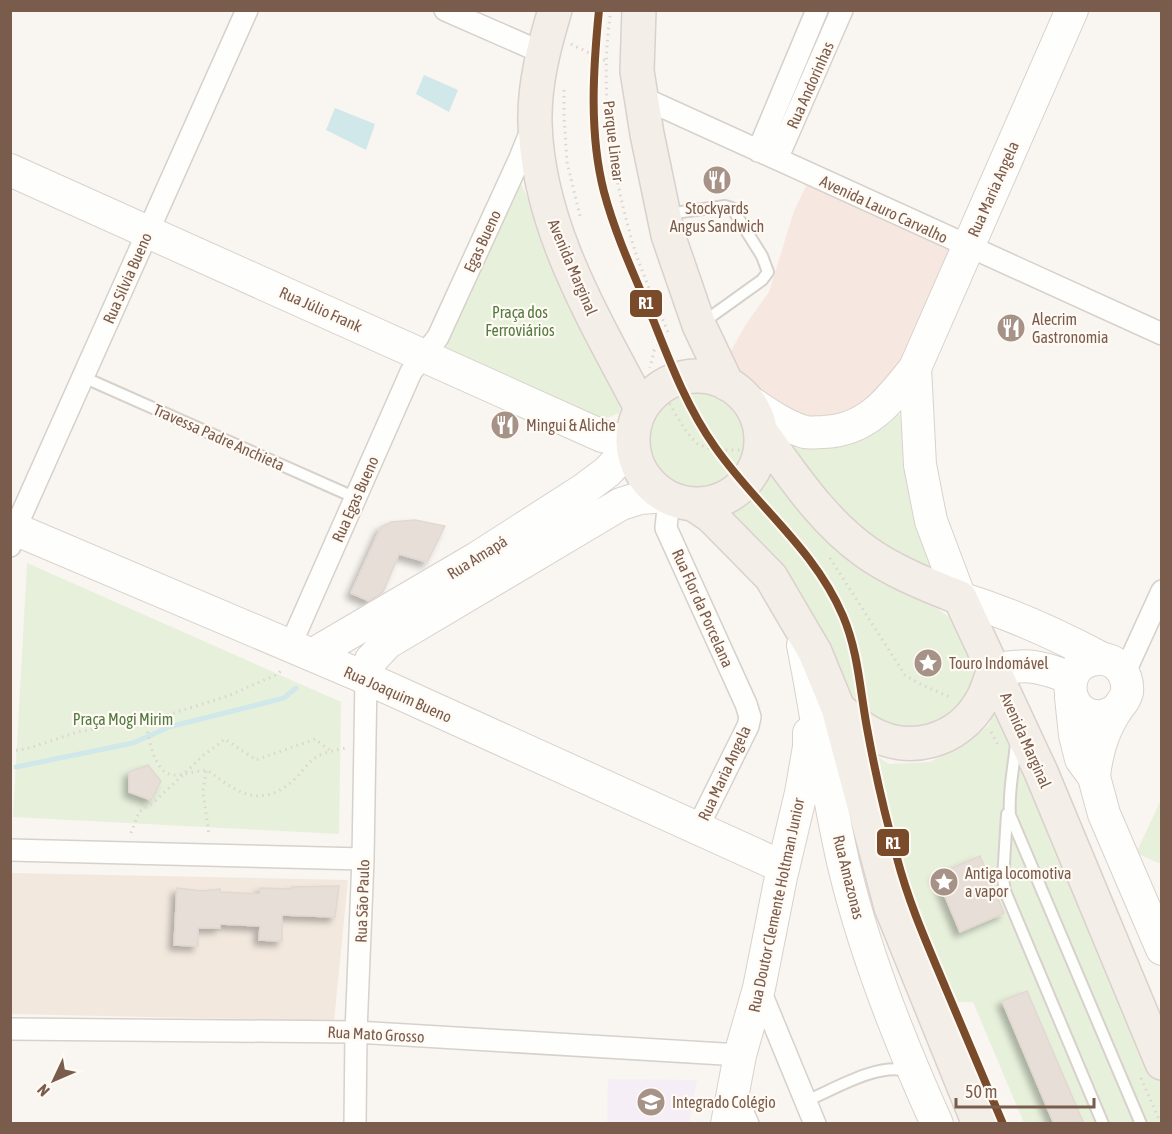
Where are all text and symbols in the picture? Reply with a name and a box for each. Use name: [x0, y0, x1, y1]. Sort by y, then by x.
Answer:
street label: Rua Andorinhas: [783, 39, 837, 131]
street label: Parque Linear: [599, 99, 628, 183]
street label: Rua Maria Angela: [964, 138, 1023, 240]
restaurant icon: Stockyards Angus Sandwich: [701, 164, 733, 196]
street label: Avenida Lauro Carvalho: [817, 172, 951, 246]
place label: Stockyards Angus Sandwich: [670, 199, 764, 236]
street label: Egas Bueno: [460, 207, 505, 275]
street label: Avenida Marginal: [544, 216, 602, 319]
street label: Rua Silvia Bueno: [99, 230, 155, 326]
street label: Rua Júlio Frank: [277, 283, 365, 335]
line badge: R1: [629, 289, 663, 318]
text: R1: [638, 294, 654, 312]
park label: Praça dos Ferroviários: [485, 303, 555, 339]
place label: Alecrim Gastronomia: [1032, 310, 1108, 346]
restaurant icon: Alecrim Gastronomia: [995, 312, 1027, 344]
street label: Travessa Padre Anchieta: [151, 400, 287, 474]
restaurant icon: Mingui & Aliche: [489, 409, 521, 441]
place label: Mingui & Aliche: [526, 416, 616, 435]
street label: Rua Egas Bueno: [328, 453, 383, 545]
street label: Rua Amapá: [444, 532, 511, 583]
street label: Rua Flor da Porcelana: [669, 546, 737, 670]
place icon: Touro Indomável: [912, 647, 944, 679]
place label: Touro Indomável: [949, 654, 1049, 672]
street label: Rua Joaquim Bueno: [341, 662, 455, 727]
street label: Avenida Marginal: [996, 689, 1055, 792]
park label: Praça Mogi Mirim: [73, 710, 173, 729]
street label: Rua Maria Angela: [694, 723, 755, 824]
street label: Rua Doutor Clemente Holtman Junior: [744, 796, 808, 1014]
line badge: R1: [876, 828, 910, 857]
street label: Rua Amazonas: [830, 833, 868, 921]
text: R1: [885, 834, 901, 852]
street label: Rua São Paulo: [352, 859, 372, 943]
place label: Antiga locomotiva a vapor: [965, 864, 1071, 901]
place icon: Antiga locomotiva a vapor: [928, 866, 960, 898]
street label: Rua Mato Grosso: [327, 1022, 425, 1046]
north arrow: [24, 1050, 84, 1110]
scale bar: [956, 1071, 1094, 1109]
text: N: [33, 1081, 53, 1100]
text: 50 m: [965, 1081, 997, 1102]
school or university icon: Integrado Colégio: [635, 1086, 667, 1118]
place label: Integrado Colégio: [672, 1093, 776, 1112]

